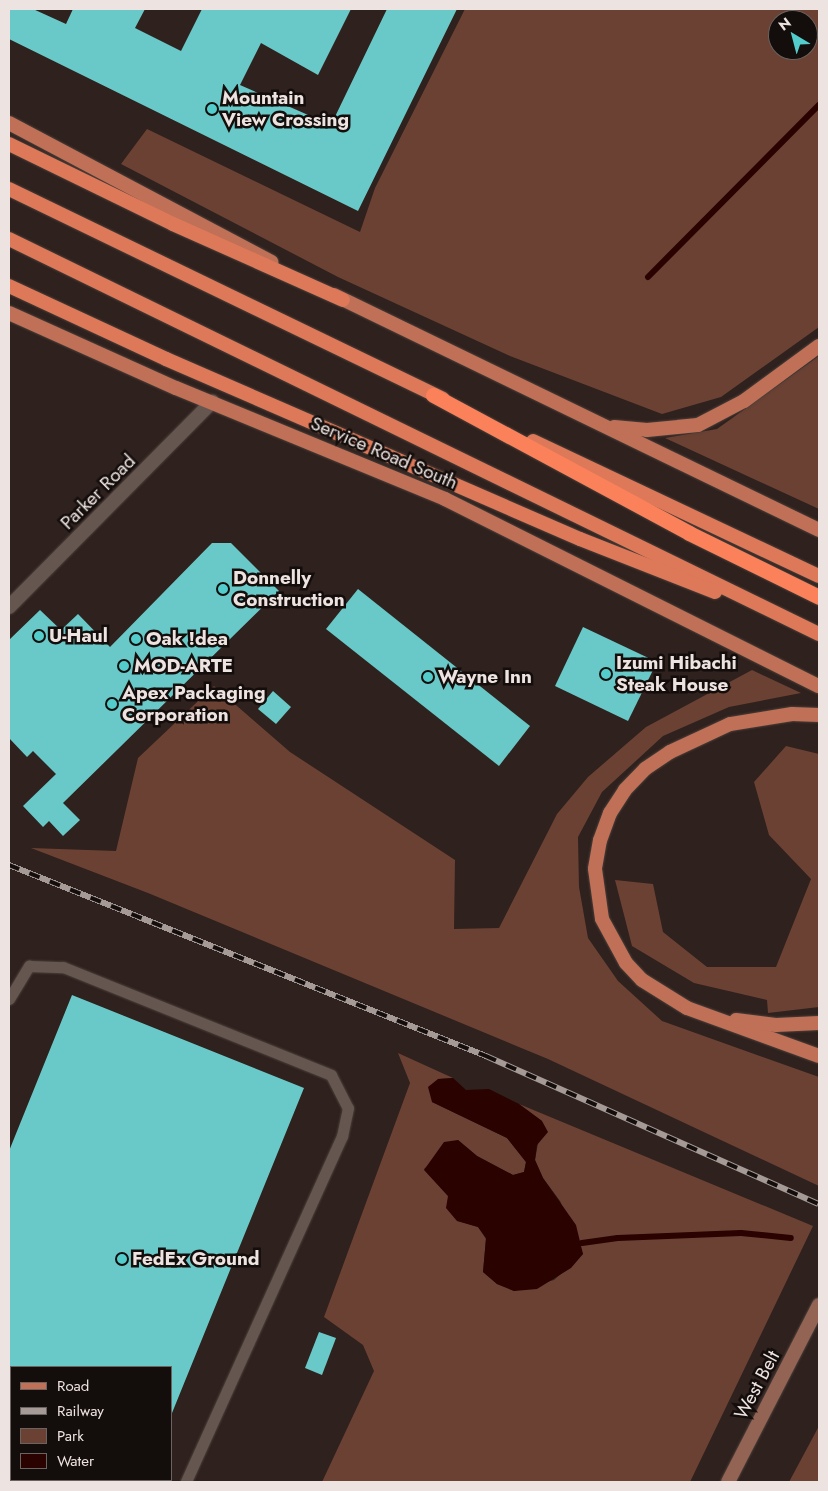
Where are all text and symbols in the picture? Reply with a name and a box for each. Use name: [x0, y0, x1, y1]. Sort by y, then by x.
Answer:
north arrow: [768, 10, 818, 60]
text: N: [774, 12, 795, 35]
place label: Mountain View Crossing: [222, 87, 349, 131]
marker: Mountain View Crossing: [206, 103, 218, 115]
street label: Service Road South: [307, 412, 461, 494]
street label: Parker Road: [56, 450, 140, 534]
place label: Donnelly Construction: [233, 567, 345, 611]
marker: Donnelly Construction: [217, 583, 229, 595]
place label: U-Haul: [49, 625, 108, 647]
place label: Oak !dea: [146, 628, 228, 650]
marker: U-Haul: [33, 630, 45, 642]
marker: Oak !dea: [130, 633, 142, 645]
place label: Izumi Hibachi Steak House: [616, 652, 737, 696]
place label: MOD-ARTE: [134, 655, 233, 677]
marker: MOD-ARTE: [118, 660, 130, 672]
place label: Wayne Inn: [438, 666, 532, 688]
marker: Izumi Hibachi Steak House: [600, 668, 612, 680]
marker: Wayne Inn: [422, 671, 434, 683]
place label: Apex Packaging Corporation: [122, 682, 266, 726]
marker: Apex Packaging Corporation: [106, 698, 118, 710]
place label: FedEx Ground: [132, 1248, 260, 1270]
marker: FedEx Ground: [116, 1253, 128, 1265]
street label: West Belt: [729, 1347, 785, 1423]
legend: [10, 1366, 172, 1481]
text: Road: [57, 1375, 89, 1397]
text: Railway: [57, 1400, 104, 1422]
text: Park: [57, 1425, 84, 1447]
text: Water: [57, 1450, 94, 1472]

